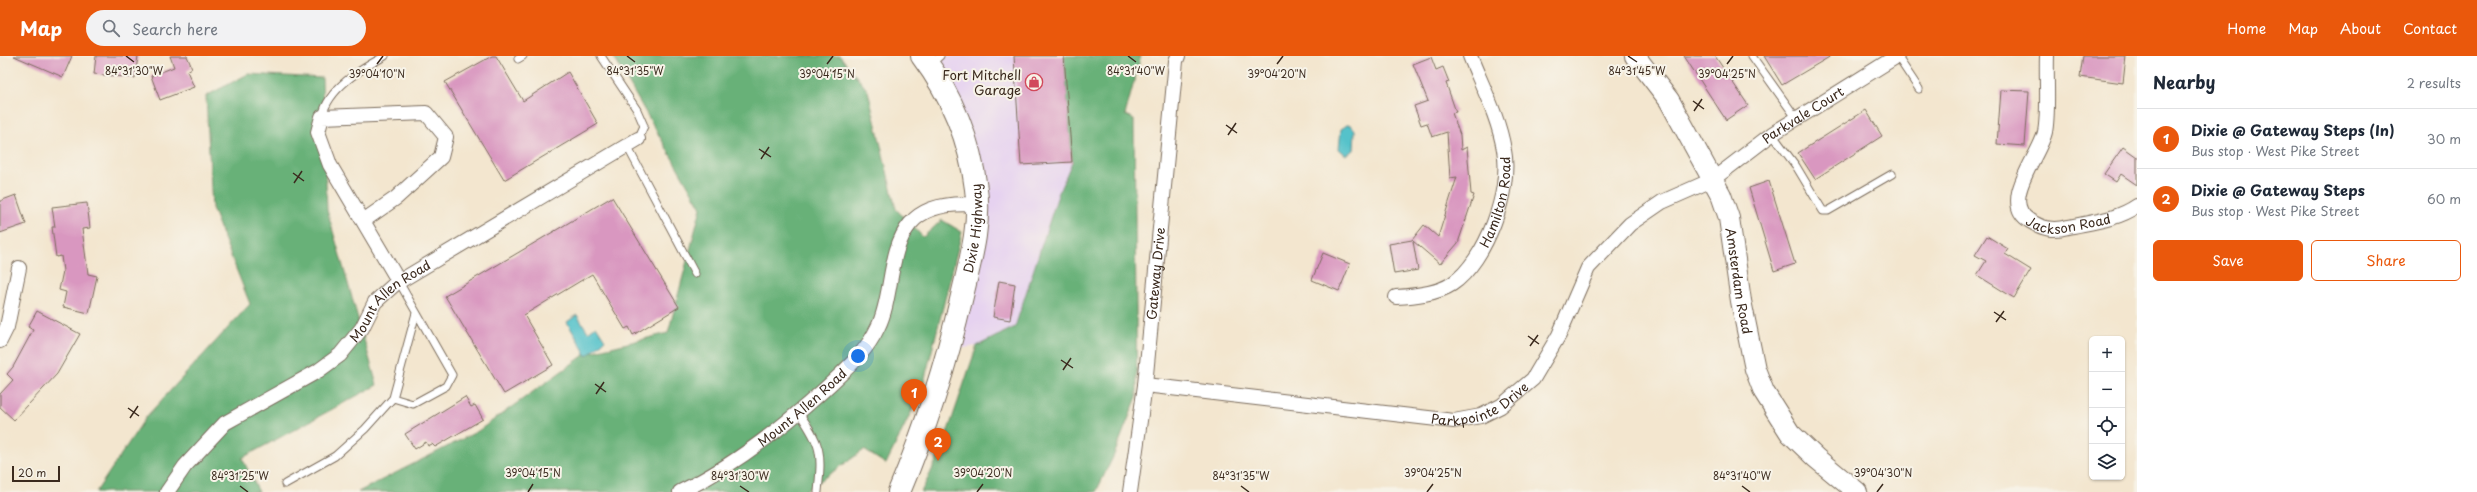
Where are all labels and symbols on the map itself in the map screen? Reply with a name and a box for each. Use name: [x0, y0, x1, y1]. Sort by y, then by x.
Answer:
text: 84°31'30"W: [105, 63, 164, 78]
text: 84°31'35"W: [606, 63, 664, 78]
text: 84°31'40"W: [1107, 63, 1166, 78]
text: 84°31'45"W: [1609, 63, 1666, 78]
place label: Fort Mitchell Garage: [942, 65, 1021, 99]
text: 39°04'10"N: [349, 66, 405, 81]
text: 39°04'15"N: [799, 66, 855, 81]
text: 39°04'20"N: [1248, 66, 1307, 81]
text: 39°04'25"N: [1698, 66, 1756, 81]
shop icon: Fort Mitchell Garage: [1024, 72, 1044, 92]
street label: Parkvale Court: [1758, 82, 1847, 148]
street label: Hamilton Road: [1474, 156, 1515, 251]
street label: Dixie Highway: [958, 183, 986, 275]
street label: Jackson Road: [2023, 208, 2113, 238]
street label: Gateway Drive: [1141, 226, 1169, 321]
street label: Amsterdam Road: [1722, 226, 1758, 336]
street label: Mount Allen Road: [344, 255, 434, 346]
your location: [848, 346, 868, 366]
street label: Mount Allen Road: [753, 364, 850, 451]
street label: Parkpointe Drive: [1430, 377, 1532, 430]
pin: 1: [901, 379, 927, 412]
pin: 2: [925, 428, 951, 461]
scale bar: [12, 464, 60, 483]
text: 39°04'15"N: [505, 465, 561, 480]
text: 39°04'20"N: [954, 465, 1013, 480]
text: 39°04'25"N: [1404, 465, 1462, 480]
text: 39°04'30"N: [1854, 465, 1912, 480]
text: 84°31'25"W: [211, 468, 270, 483]
text: 84°31'30"W: [711, 468, 770, 483]
text: 84°31'35"W: [1212, 468, 1270, 483]
text: 84°31'40"W: [1713, 468, 1772, 483]

